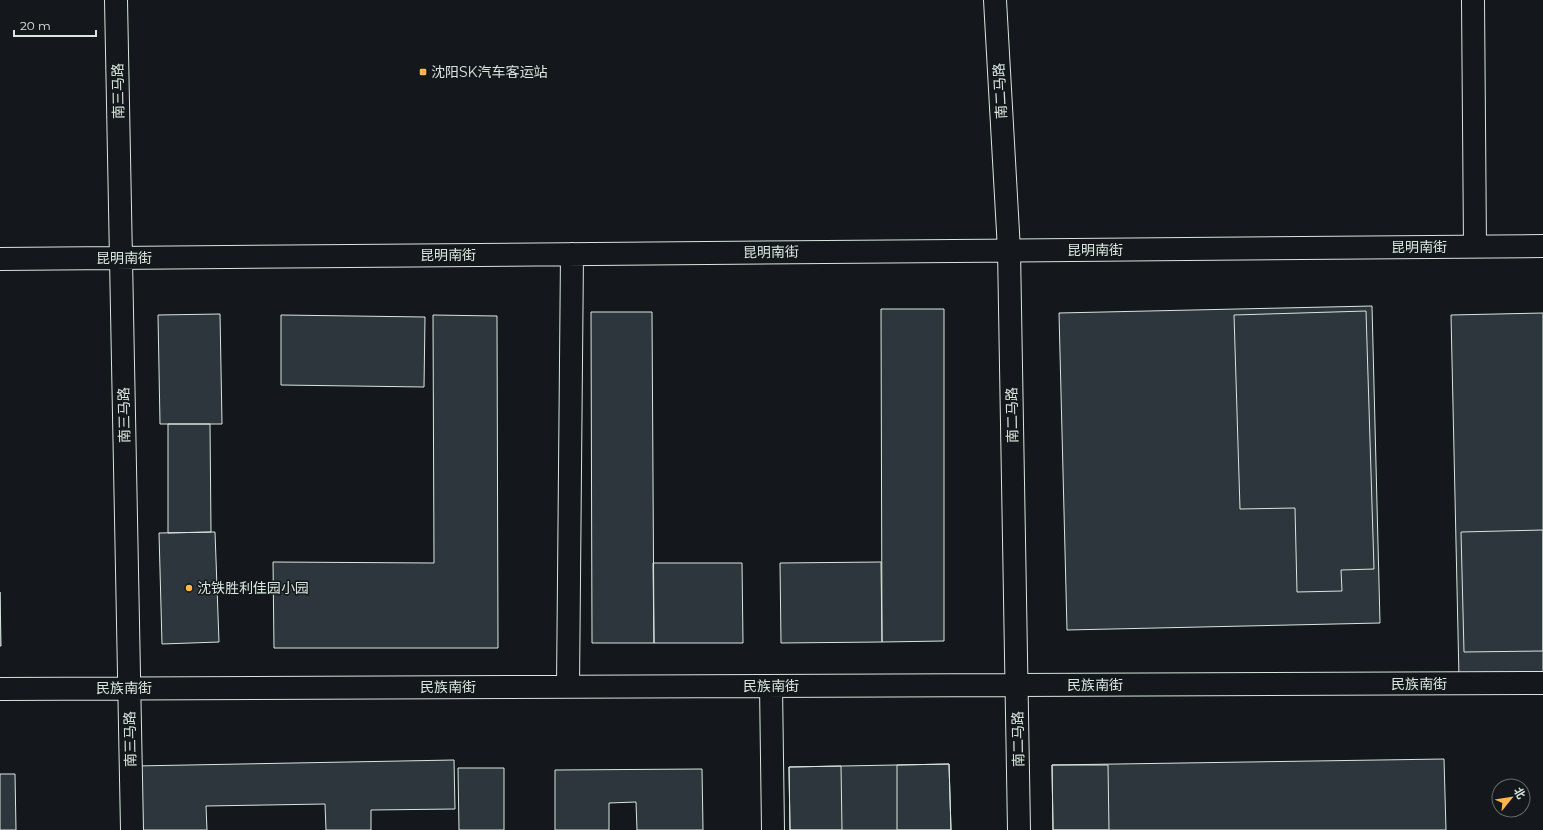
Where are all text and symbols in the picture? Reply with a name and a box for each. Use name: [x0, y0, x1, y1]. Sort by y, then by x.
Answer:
scale bar: [14, 12, 96, 38]
text: 20 m: [20, 18, 51, 33]
street label: 南三马路: [109, 63, 127, 119]
place label: 沈阳SK汽车客运站: [431, 63, 548, 81]
street label: 南二马路: [990, 63, 1010, 119]
marker: 沈阳SK汽车客运站: [418, 67, 428, 77]
street label: 昆明南街: [1391, 238, 1447, 256]
street label: 昆明南街: [1067, 241, 1123, 259]
street label: 昆明南街: [743, 243, 799, 261]
street label: 昆明南街: [420, 246, 476, 264]
street label: 昆明南街: [96, 249, 152, 267]
street label: 南三马路: [115, 387, 133, 443]
street label: 南二马路: [1003, 387, 1021, 443]
place label: 沈铁胜利佳园小园: [197, 579, 309, 597]
marker: 沈铁胜利佳园小园: [184, 583, 194, 593]
street label: 民族南街: [1391, 675, 1447, 693]
street label: 民族南街: [1067, 676, 1123, 694]
street label: 民族南街: [743, 677, 799, 695]
street label: 民族南街: [420, 678, 476, 696]
street label: 民族南街: [96, 679, 152, 697]
street label: 南三马路: [121, 711, 139, 767]
street label: 南二马路: [1009, 711, 1027, 767]
north arrow: [1491, 778, 1531, 818]
text: 北: [1511, 785, 1528, 801]

